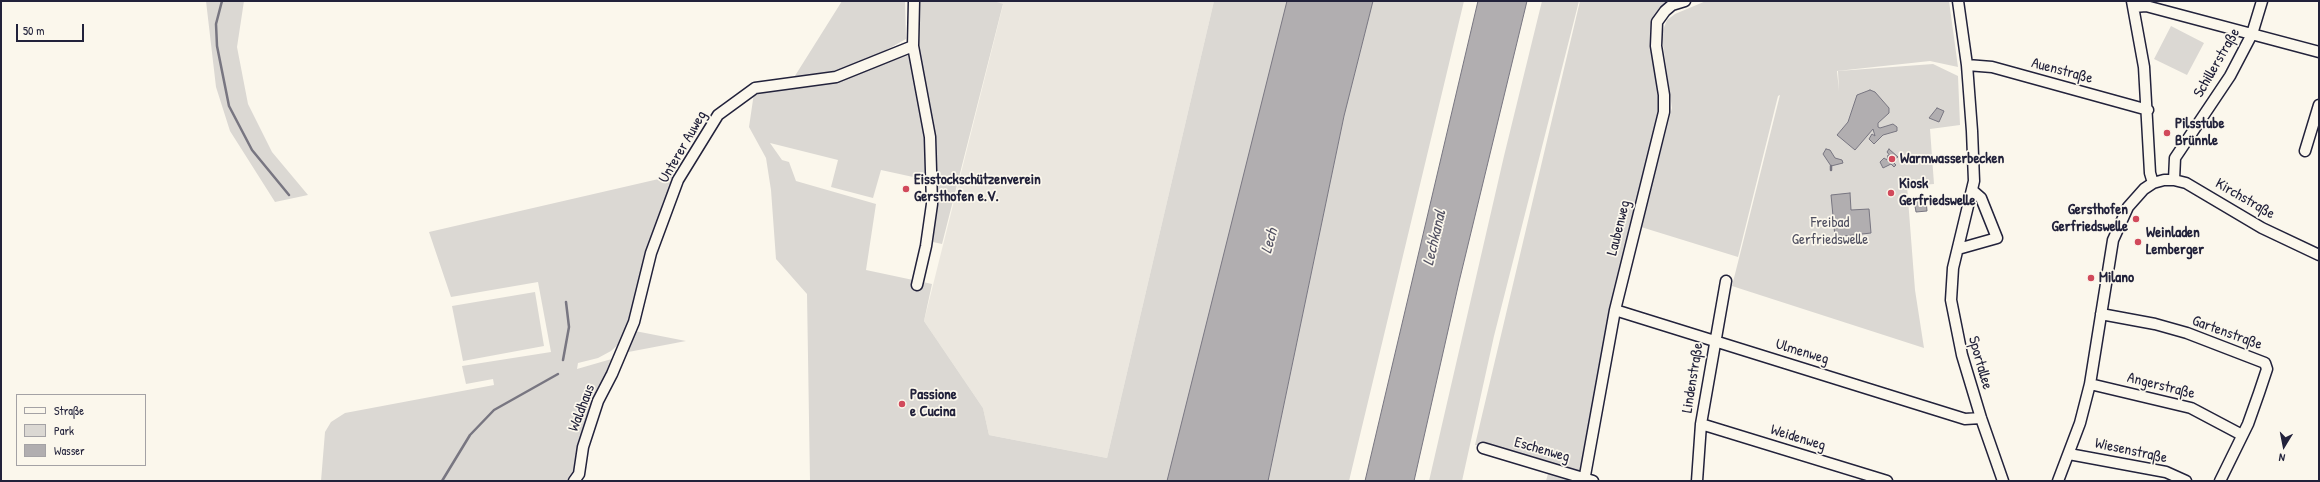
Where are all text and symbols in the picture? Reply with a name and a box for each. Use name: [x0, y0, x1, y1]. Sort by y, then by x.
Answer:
scale bar: [18, 16, 86, 42]
text: 50 m: [23, 22, 44, 39]
street label: Schillerstraße: [2190, 25, 2244, 101]
street label: Auenstraße: [2029, 54, 2095, 88]
street label: Unterer Auweg: [655, 108, 711, 186]
place label: Pilsstube Brünnle: [2175, 115, 2224, 150]
marker: Pilsstube Brünnle: [2162, 128, 2172, 138]
place label: Warmwasserbecken: [1900, 150, 2004, 168]
marker: Warmwasserbecken: [1887, 154, 1897, 164]
place label: Eisstockschützenverein Gersthofen e.V.: [914, 171, 1041, 206]
place label: Kiosk Gerfriedswelle: [1899, 175, 1975, 210]
street label: Kirchstraße: [2212, 175, 2278, 223]
marker: Eisstockschützenverein Gersthofen e.V.: [901, 184, 911, 194]
marker: Kiosk Gerfriedswelle: [1886, 188, 1896, 198]
street label: Laubenweg: [1603, 199, 1635, 257]
place label: Gersthofen Gerfriedswelle: [2052, 201, 2128, 236]
water label: Lechkanal: [1419, 209, 1451, 267]
park label: Freibad Gerfriedswelle: [1792, 214, 1868, 249]
marker: Gersthofen Gerfriedswelle: [2131, 214, 2141, 224]
place label: Weinladen Lemberger: [2146, 224, 2204, 259]
water label: Lech: [1257, 226, 1283, 256]
marker: Weinladen Lemberger: [2133, 237, 2143, 247]
place label: Milano: [2099, 269, 2134, 287]
marker: Milano: [2086, 273, 2096, 283]
street label: Gartenstraße: [2190, 312, 2264, 354]
street label: Sportallee: [1964, 334, 1996, 392]
street label: Ulmenweg: [1773, 335, 1831, 369]
street label: Lindenstraße: [1679, 342, 1707, 414]
street label: Angerstraße: [2125, 369, 2197, 403]
street label: Waldhaus: [565, 382, 599, 434]
place label: Passione e Cucina: [910, 386, 957, 421]
legend: [16, 394, 146, 466]
marker: Passione e Cucina: [897, 399, 907, 409]
text: Straße: [54, 402, 84, 419]
street label: Weidenweg: [1768, 421, 1828, 455]
text: Park: [54, 422, 74, 439]
north arrow: [2264, 426, 2304, 466]
street label: Eschenweg: [1512, 434, 1572, 466]
street label: Wiesenstraße: [2093, 435, 2169, 467]
text: Wasser: [54, 442, 85, 459]
text: N: [2278, 450, 2286, 465]

